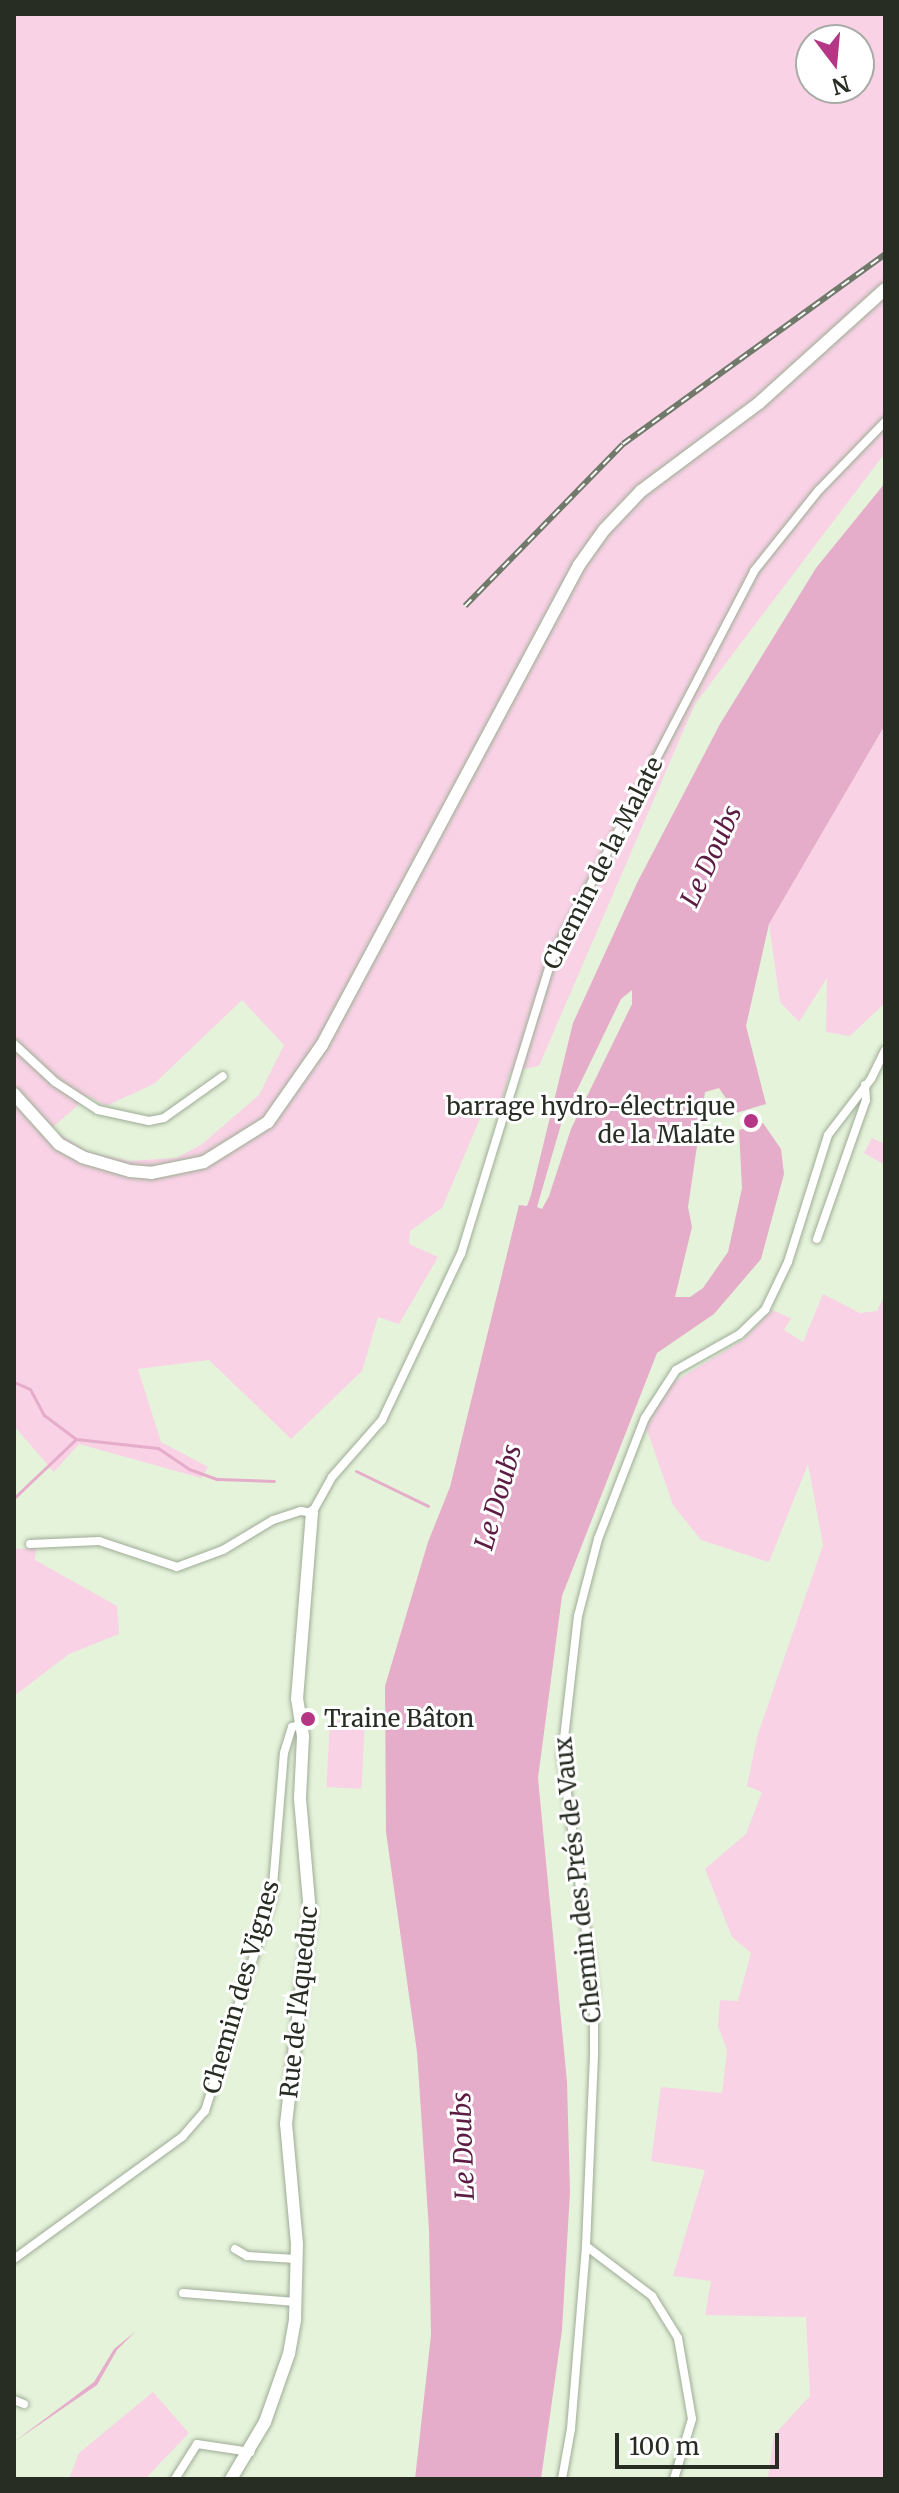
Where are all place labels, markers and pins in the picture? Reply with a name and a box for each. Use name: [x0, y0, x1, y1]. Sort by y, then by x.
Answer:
place label: barrage hydro-électrique de la Malate: [446, 1093, 735, 1149]
marker: barrage hydro-électrique de la Malate: [742, 1112, 760, 1130]
place label: Traine Bâton: [324, 1705, 474, 1733]
marker: Traine Bâton: [299, 1710, 317, 1728]

